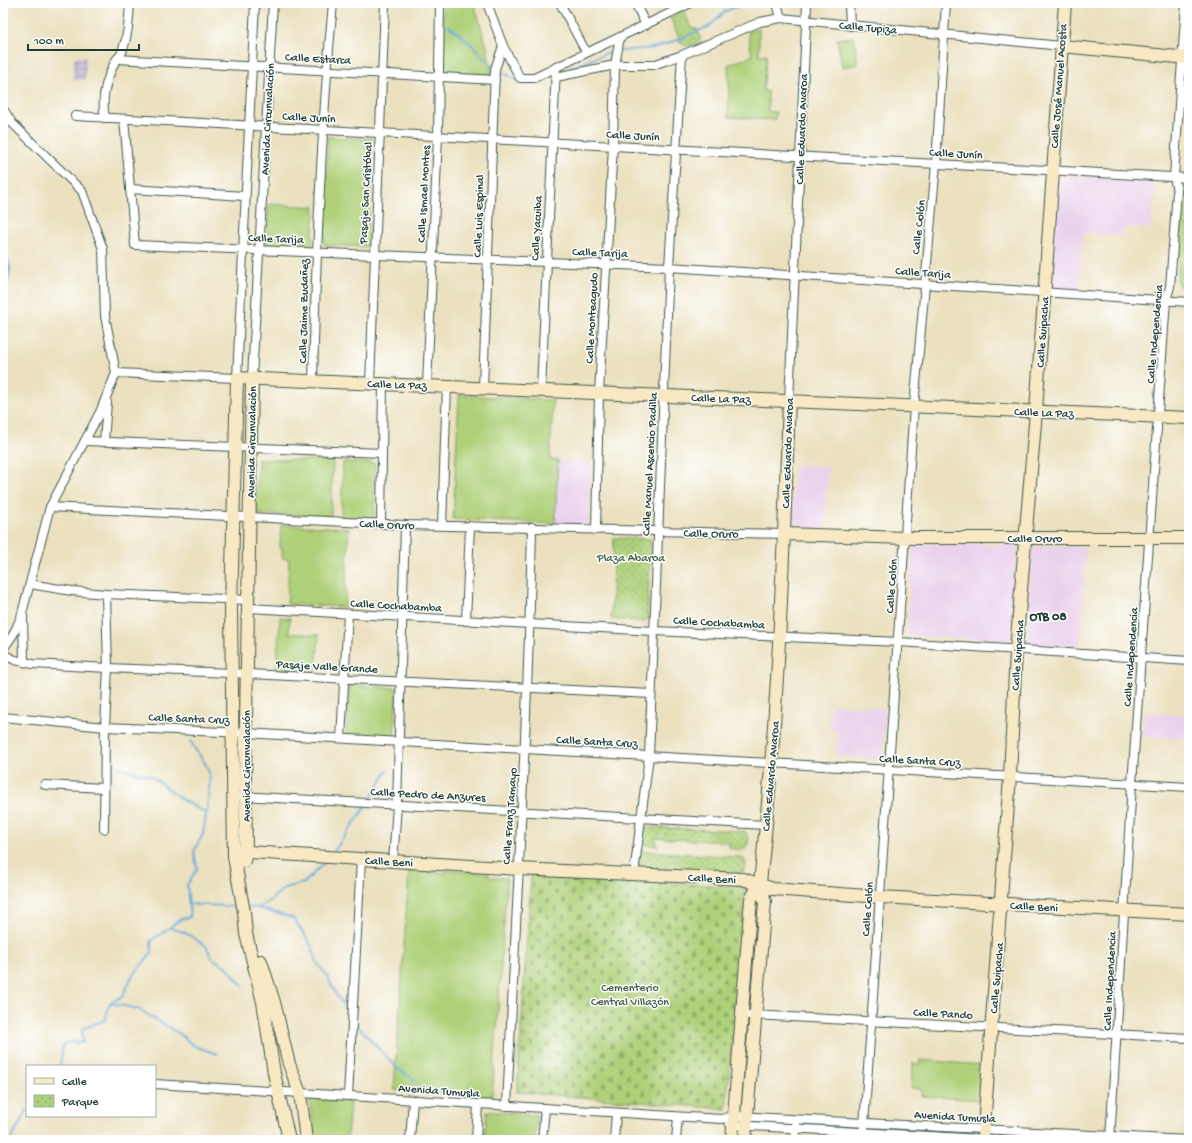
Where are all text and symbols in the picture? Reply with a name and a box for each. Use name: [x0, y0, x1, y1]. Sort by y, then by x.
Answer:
street label: Calle Tupiza: [838, 19, 898, 39]
street label: Calle José Manuel Acosta: [1049, 23, 1071, 149]
scale bar: [28, 26, 139, 52]
text: 100 m: [33, 35, 64, 49]
street label: Calle Estarca: [285, 51, 352, 69]
street label: Avenida Circunvalación: [259, 63, 279, 175]
street label: Calle Eduardo Avaroa: [794, 73, 812, 185]
street label: Calle Junín: [282, 111, 336, 127]
street label: Calle Junín: [606, 129, 660, 145]
street label: Pasaje San Cristóbal: [357, 141, 377, 246]
street label: Calle Ismael Montes: [415, 145, 435, 243]
street label: Calle Junín: [929, 147, 983, 163]
street label: Calle Luis Espinal: [472, 174, 488, 258]
street label: Calle Yacuiba: [529, 195, 547, 261]
street label: Calle Colón: [910, 199, 930, 255]
street label: Calle Tarija: [248, 232, 304, 248]
street label: Calle Tarija: [572, 246, 628, 262]
street label: Calle Jaime Zudañez: [297, 258, 313, 364]
street label: Calle Tarija: [895, 265, 951, 283]
street label: Calle Monteagudo: [584, 272, 602, 364]
street label: Calle Independencia: [1145, 284, 1167, 384]
street label: Calle Suipacha: [1035, 296, 1053, 368]
street label: Calle La Paz: [367, 378, 428, 394]
street label: Avenida Circunvalación: [245, 386, 261, 498]
street label: Calle Manuel Ascencio Padilla: [640, 392, 662, 536]
street label: Calle La Paz: [691, 392, 752, 408]
street label: Calle Eduardo Avaroa: [780, 397, 798, 509]
street label: Calle La Paz: [1014, 406, 1075, 422]
street label: Calle Oruro: [359, 518, 415, 534]
street label: Calle Oruro: [683, 528, 739, 542]
street label: Calle Oruro: [1007, 533, 1063, 547]
park label: Plaza Abaroa: [596, 552, 665, 566]
street label: Calle Colón: [884, 558, 902, 614]
street label: Calle Cochabamba: [350, 598, 442, 616]
street label: Calle Independencia: [1122, 607, 1142, 707]
district label: OTB 08: [1029, 610, 1067, 625]
street label: Calle Cochabamba: [673, 615, 765, 633]
street label: Calle Suipacha: [1010, 619, 1028, 691]
street label: Pasaje Valle Grande: [275, 658, 379, 678]
street label: Avenida Circunvalación: [241, 710, 255, 822]
street label: Calle Santa Cruz: [148, 712, 231, 728]
street label: Calle Eduardo Avaroa: [760, 720, 784, 832]
street label: Calle Santa Cruz: [556, 734, 639, 752]
street label: Calle Santa Cruz: [879, 753, 962, 771]
street label: Calle Franz Tamayo: [501, 767, 521, 865]
street label: Calle Pedro de Anzures: [370, 786, 486, 806]
street label: Calle Beni: [364, 855, 414, 871]
street label: Calle Beni: [687, 872, 737, 888]
street label: Calle Colón: [860, 881, 878, 937]
street label: Calle Beni: [1009, 900, 1059, 916]
street label: Calle Independencia: [1101, 931, 1121, 1031]
street label: Calle Suipacha: [988, 942, 1008, 1014]
park label: Cementerio Central Villazón: [591, 982, 669, 1010]
street label: Calle Pando: [913, 1006, 973, 1024]
legend: [26, 1065, 156, 1117]
text: Calle: [62, 1076, 87, 1090]
street label: Avenida Tumusla: [398, 1082, 480, 1102]
text: Parque: [61, 1096, 99, 1110]
street label: Avenida Tumusla: [914, 1109, 996, 1127]

